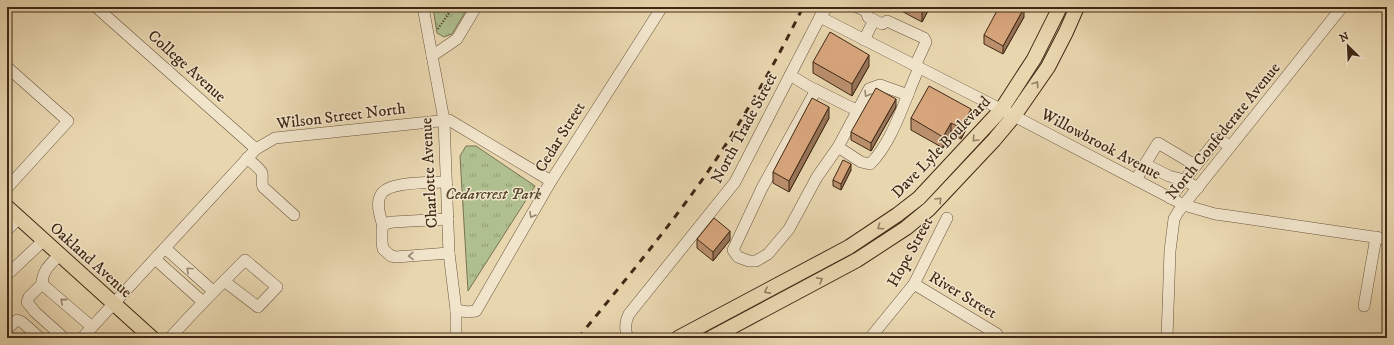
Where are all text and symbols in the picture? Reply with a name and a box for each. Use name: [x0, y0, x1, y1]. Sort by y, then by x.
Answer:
street label: College Avenue: [144, 26, 231, 107]
north arrow: [1328, 26, 1368, 66]
text: N: [1337, 30, 1351, 46]
street label: North Confederate Avenue: [1162, 58, 1285, 204]
street label: North Trade Street: [706, 69, 782, 187]
one-way arrow: [1031, 81, 1039, 88]
one-way arrow: [864, 90, 871, 97]
street label: Dave Lyle Boulevard: [887, 92, 995, 202]
street label: Wilson Street North: [274, 98, 407, 134]
street label: Cedar Street: [531, 98, 589, 176]
street label: Willowbrook Avenue: [1037, 104, 1165, 184]
street label: Charlotte Avenue: [416, 117, 442, 229]
one-way arrow: [972, 134, 980, 142]
park label: Cedarcrest Park: [445, 184, 541, 204]
one-way arrow: [934, 197, 941, 205]
one-way arrow: [529, 211, 536, 218]
street label: Hope Street: [883, 214, 937, 290]
street label: Oakland Avenue: [46, 218, 136, 302]
one-way arrow: [877, 222, 884, 230]
one-way arrow: [408, 252, 414, 261]
one-way arrow: [187, 267, 194, 274]
street label: River Street: [925, 267, 1001, 323]
one-way arrow: [816, 278, 823, 285]
one-way arrow: [764, 287, 771, 294]
one-way arrow: [60, 299, 68, 306]

